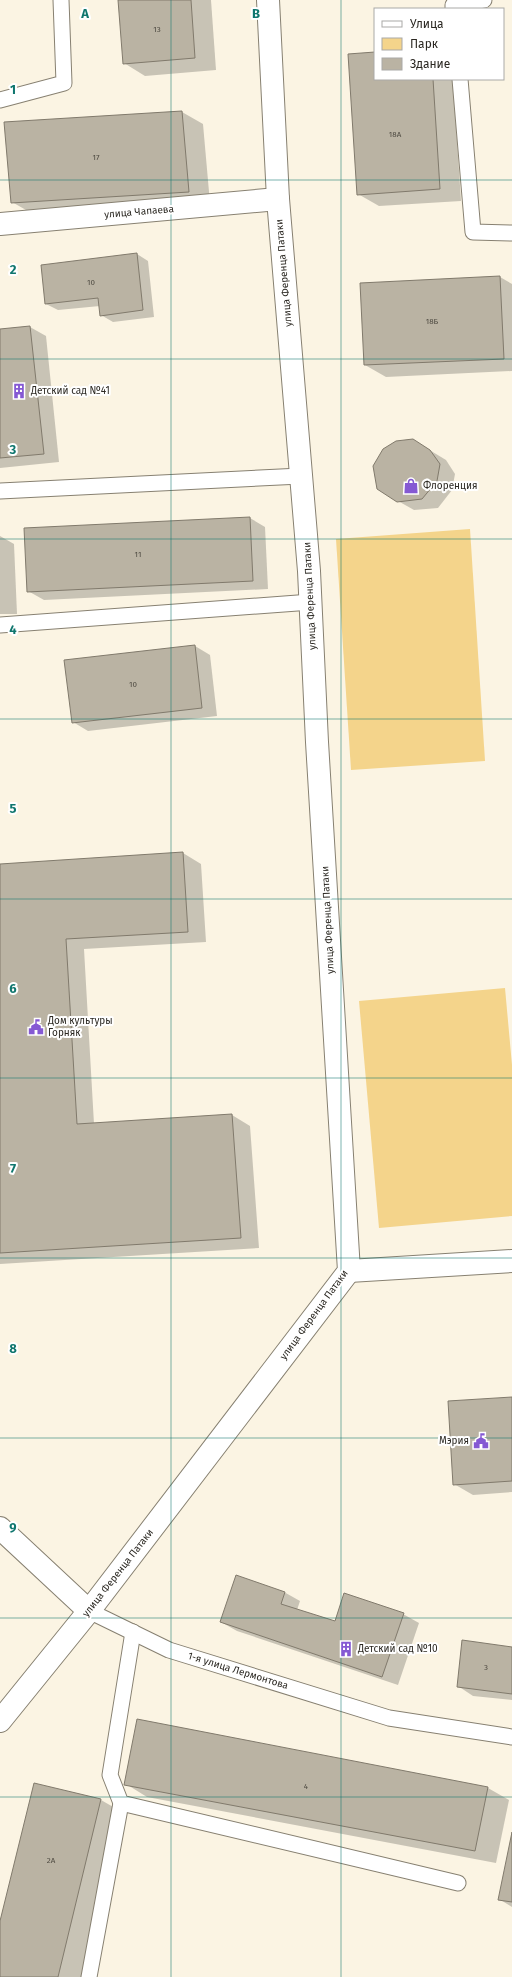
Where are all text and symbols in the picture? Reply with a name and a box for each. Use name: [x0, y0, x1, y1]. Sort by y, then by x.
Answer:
text: A: [80, 6, 89, 21]
text: B: [252, 6, 260, 21]
legend: [374, 8, 504, 80]
text: Улица: [410, 17, 444, 31]
house number: 13: [153, 25, 161, 34]
text: Парк: [410, 37, 439, 51]
text: Здание: [410, 57, 450, 71]
text: 1: [10, 82, 16, 97]
house number: 18А: [389, 130, 402, 139]
house number: 17: [92, 153, 100, 162]
street label: улица Чапаева: [104, 203, 174, 221]
street label: улица Ференца Патаки: [273, 219, 295, 327]
text: 2: [10, 262, 17, 277]
house number: 10: [87, 278, 95, 287]
house number: 18Б: [426, 317, 439, 326]
building icon: Детский сад №41: [10, 382, 28, 400]
place label: Детский сад №41: [30, 385, 110, 397]
text: 3: [9, 442, 17, 457]
shop icon: Флоренция: [402, 477, 420, 495]
place label: Флоренция: [423, 480, 477, 492]
street label: улица Ференца Патаки: [301, 542, 319, 650]
house number: 11: [135, 550, 141, 559]
text: 4: [9, 622, 17, 637]
house number: 10: [129, 680, 137, 689]
text: 5: [10, 801, 17, 816]
street label: улица Ференца Патаки: [319, 866, 337, 974]
text: 6: [9, 981, 17, 996]
place label: Дом культуры Горняк: [47, 1015, 113, 1039]
public building icon: Дом культуры Горняк: [27, 1018, 45, 1036]
text: 7: [10, 1161, 16, 1176]
street label: улица Ференца Патаки: [277, 1268, 351, 1362]
text: 8: [9, 1341, 17, 1356]
public building icon: Мэрия: [472, 1432, 490, 1450]
place label: Мэрия: [439, 1435, 469, 1447]
text: 9: [9, 1520, 17, 1535]
street label: улица Ференца Патаки: [80, 1527, 156, 1619]
building icon: Детский сад №10: [337, 1640, 355, 1658]
place label: Детский сад №10: [357, 1643, 438, 1655]
street label: 1-я улица Лермонтова: [186, 1650, 290, 1692]
house number: 3: [484, 1663, 488, 1672]
house number: 4: [304, 1782, 309, 1791]
house number: 2А: [47, 1856, 56, 1865]

